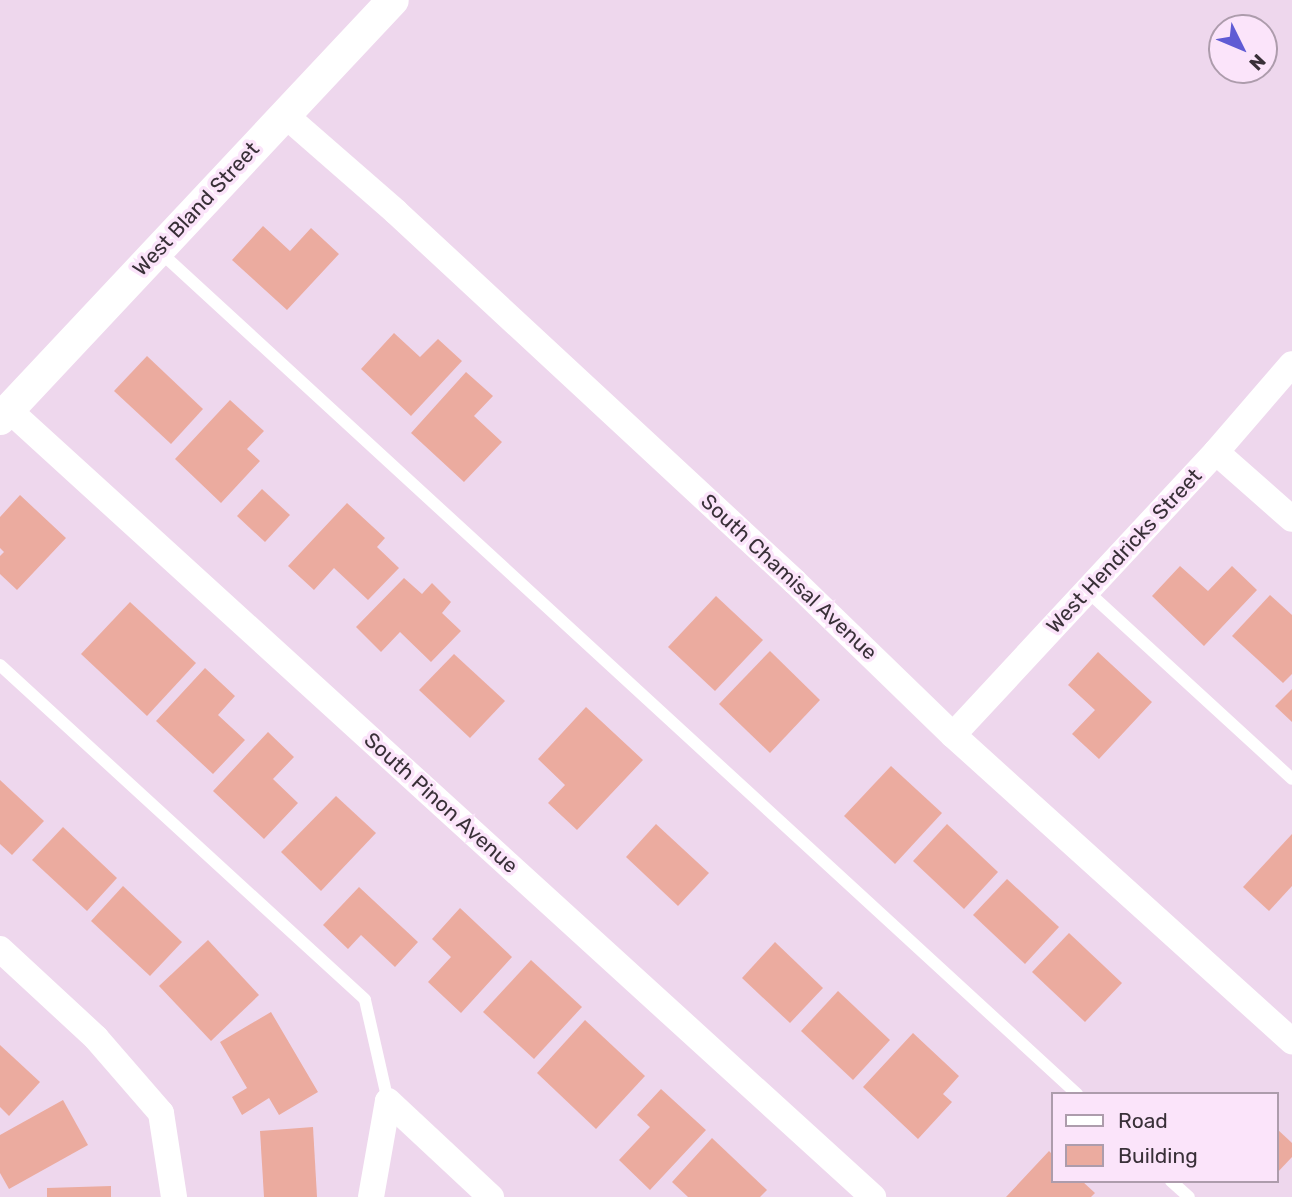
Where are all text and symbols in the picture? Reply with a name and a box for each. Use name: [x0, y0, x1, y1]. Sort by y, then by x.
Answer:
north arrow: [1208, 14, 1278, 84]
text: N: [1244, 49, 1270, 75]
street label: West Bland Street: [127, 137, 265, 281]
street label: West Hendricks Street: [1041, 463, 1207, 639]
street label: South Chamisal Avenue: [696, 489, 882, 665]
street label: South Pinon Avenue: [359, 727, 523, 879]
legend: [1050, 1092, 1278, 1183]
text: Road: [1118, 1108, 1168, 1133]
text: Building: [1118, 1143, 1198, 1168]

